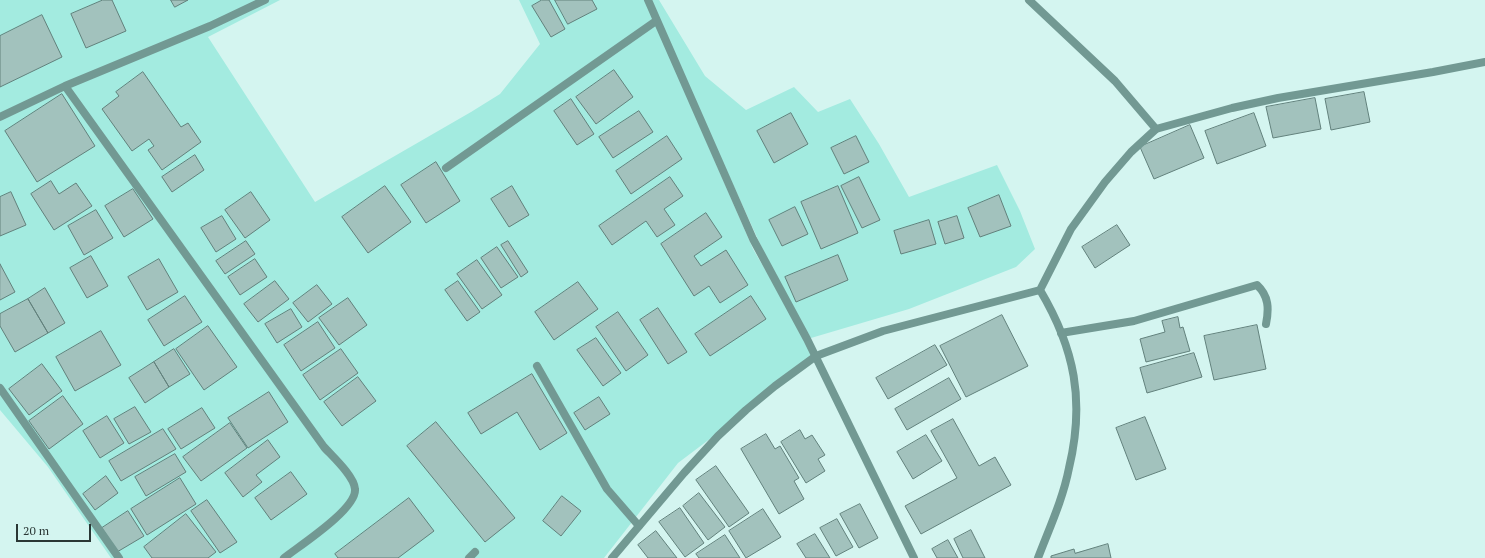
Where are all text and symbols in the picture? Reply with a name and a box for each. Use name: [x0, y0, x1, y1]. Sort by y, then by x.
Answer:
scale bar: [18, 516, 93, 542]
text: 20 m: [23, 523, 49, 538]

